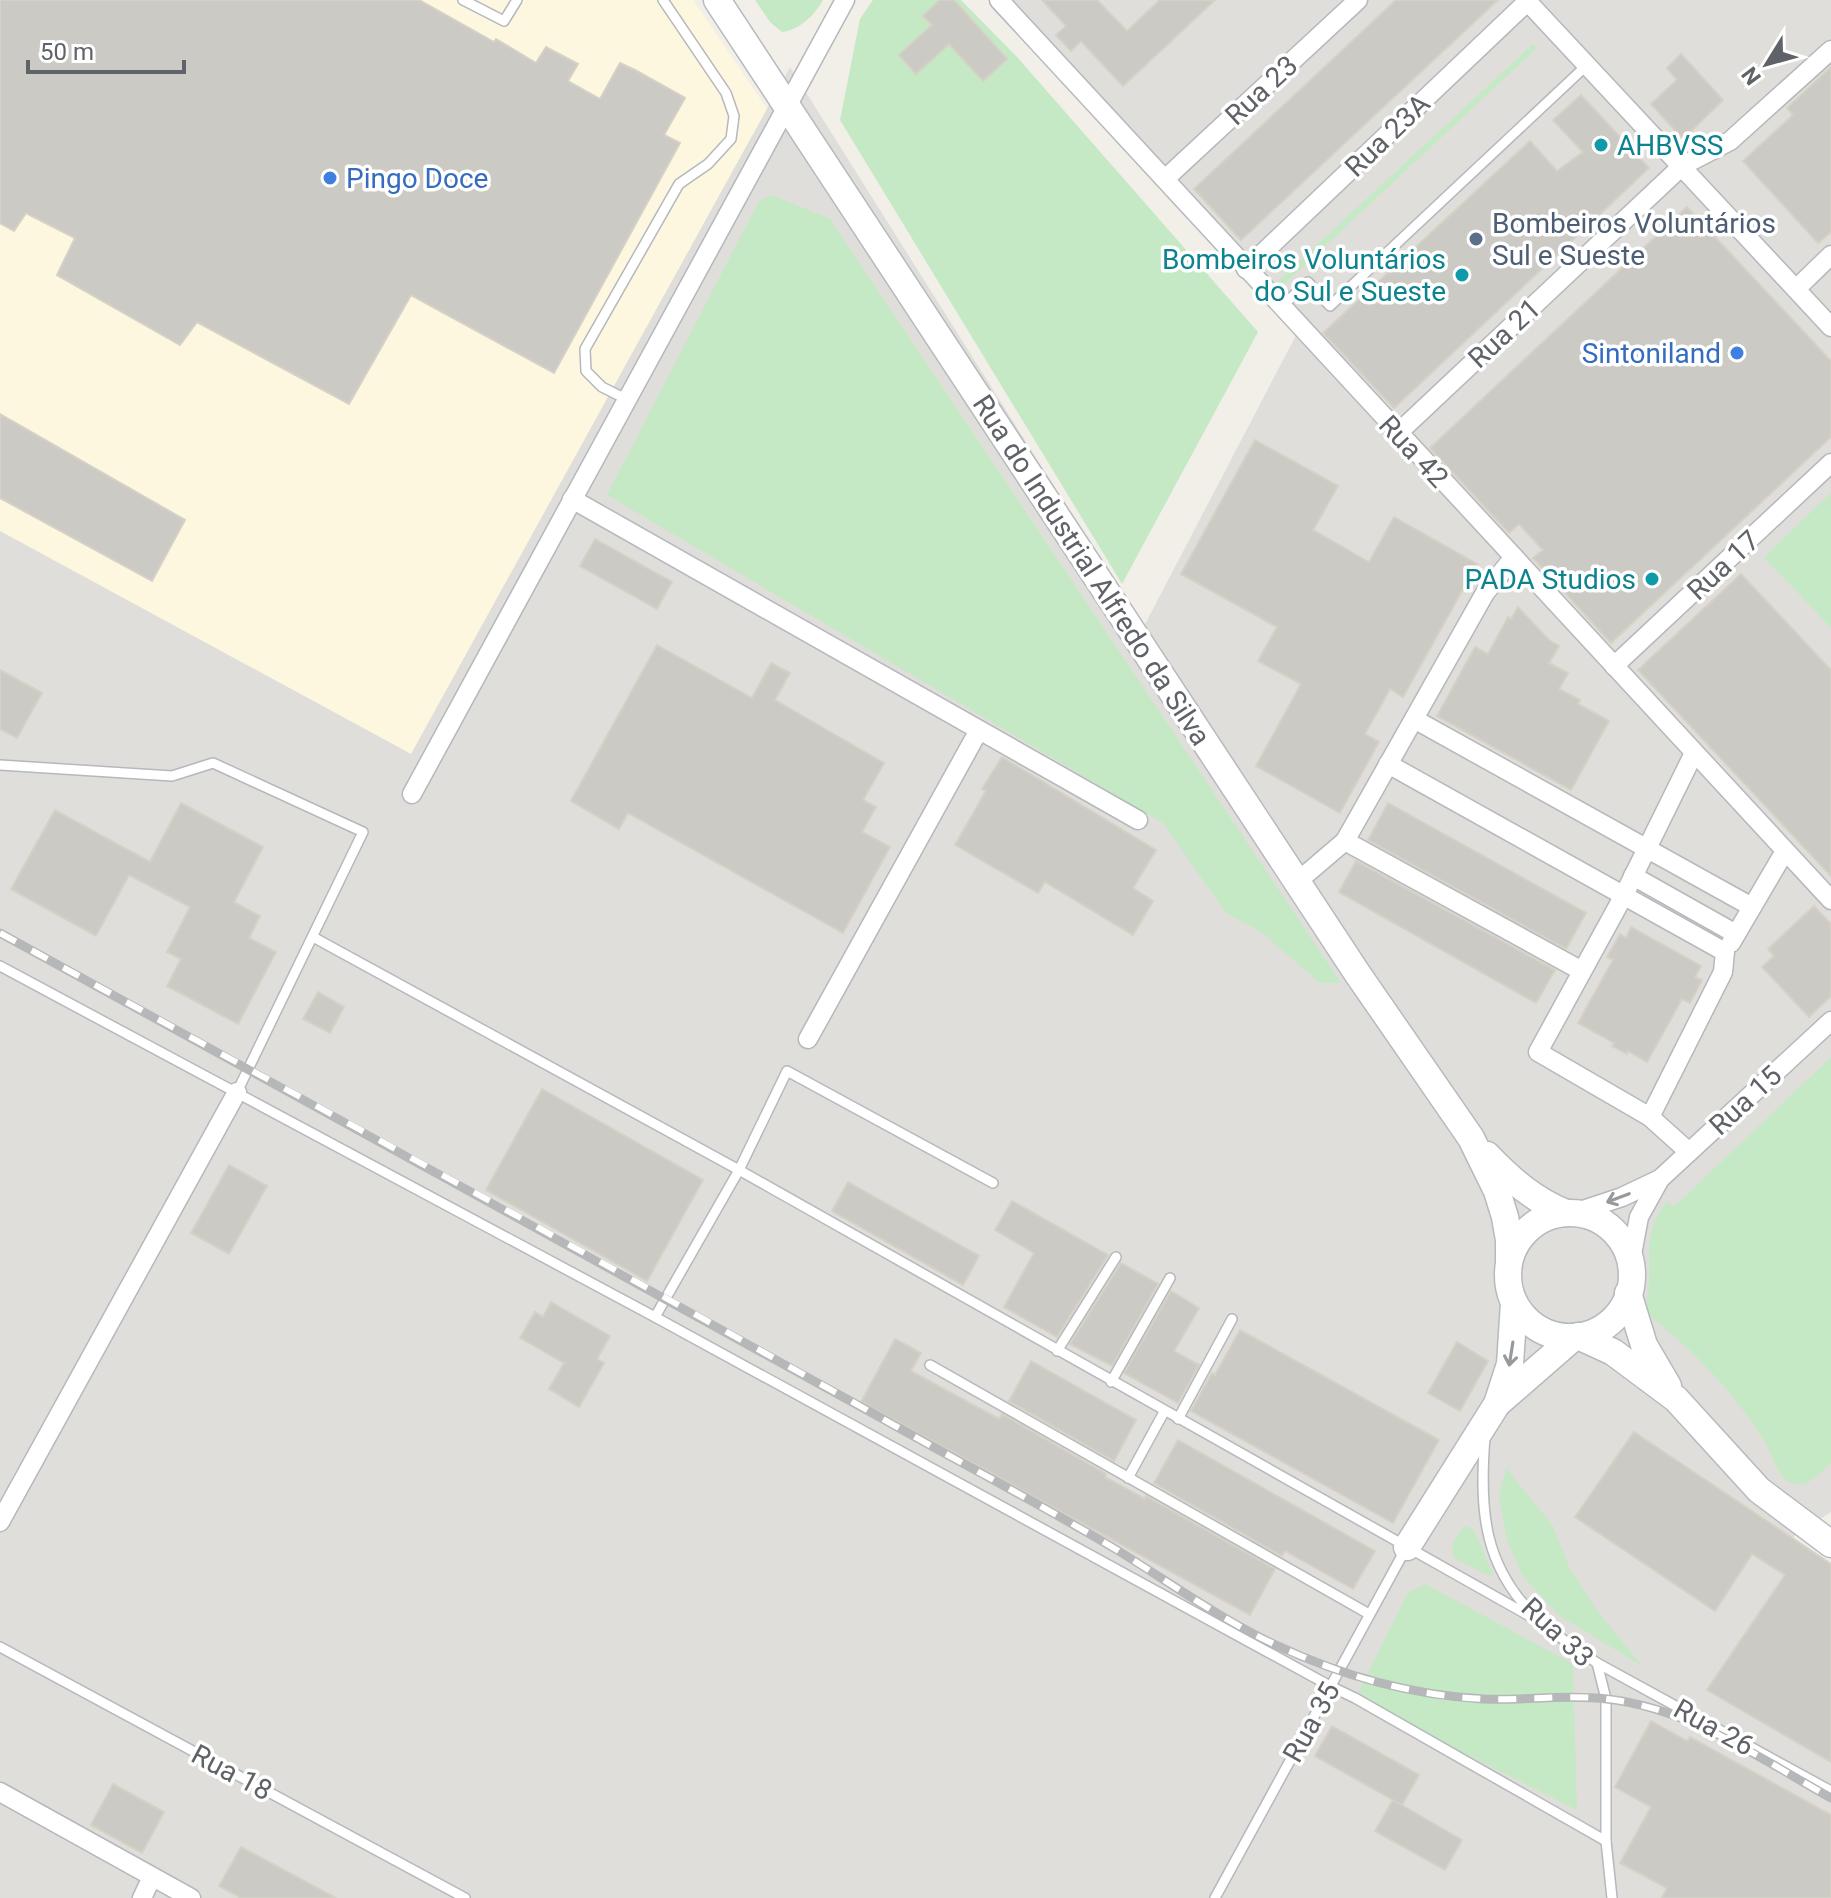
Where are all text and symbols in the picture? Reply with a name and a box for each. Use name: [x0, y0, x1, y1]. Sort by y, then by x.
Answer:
scale bar: [28, 24, 184, 74]
north arrow: [1727, 24, 1807, 104]
text: 50 m: [40, 38, 94, 66]
street label: Rua 23: [1219, 49, 1304, 132]
text: N: [1737, 62, 1766, 89]
street label: Rua 23A: [1338, 87, 1436, 184]
place label: AHBVSS: [1617, 129, 1723, 162]
marker: AHBVSS: [1592, 136, 1610, 154]
place label: Pingo Doce: [346, 162, 488, 195]
marker: Pingo Doce: [321, 169, 339, 187]
place label: Bombeiros Voluntários Sul e Sueste: [1492, 207, 1776, 272]
marker: Bombeiros Voluntários Sul e Sueste: [1467, 230, 1485, 248]
place label: Bombeiros Voluntários do Sul e Sueste: [1162, 243, 1446, 308]
marker: Bombeiros Voluntários do Sul e Sueste: [1453, 266, 1471, 284]
street label: Rua 21: [1462, 292, 1547, 375]
place label: Sintoniland: [1582, 337, 1721, 370]
marker: Sintoniland: [1728, 344, 1746, 362]
street label: Rua do Industrial Alfredo da Silva: [966, 389, 1217, 752]
street label: Rua 42: [1372, 409, 1455, 494]
street label: Rua 17: [1681, 524, 1766, 607]
place label: PADA Studios: [1464, 563, 1636, 596]
marker: PADA Studios: [1643, 570, 1661, 588]
street label: Rua 15: [1703, 1059, 1788, 1142]
one-way arrow: [1606, 1192, 1631, 1206]
one-way arrow: [1502, 1341, 1517, 1366]
street label: Rua 33: [1515, 1591, 1600, 1674]
street label: Rua 35: [1276, 1676, 1347, 1768]
street label: Rua 26: [1668, 1692, 1760, 1763]
street label: Rua 18: [186, 1738, 278, 1807]

